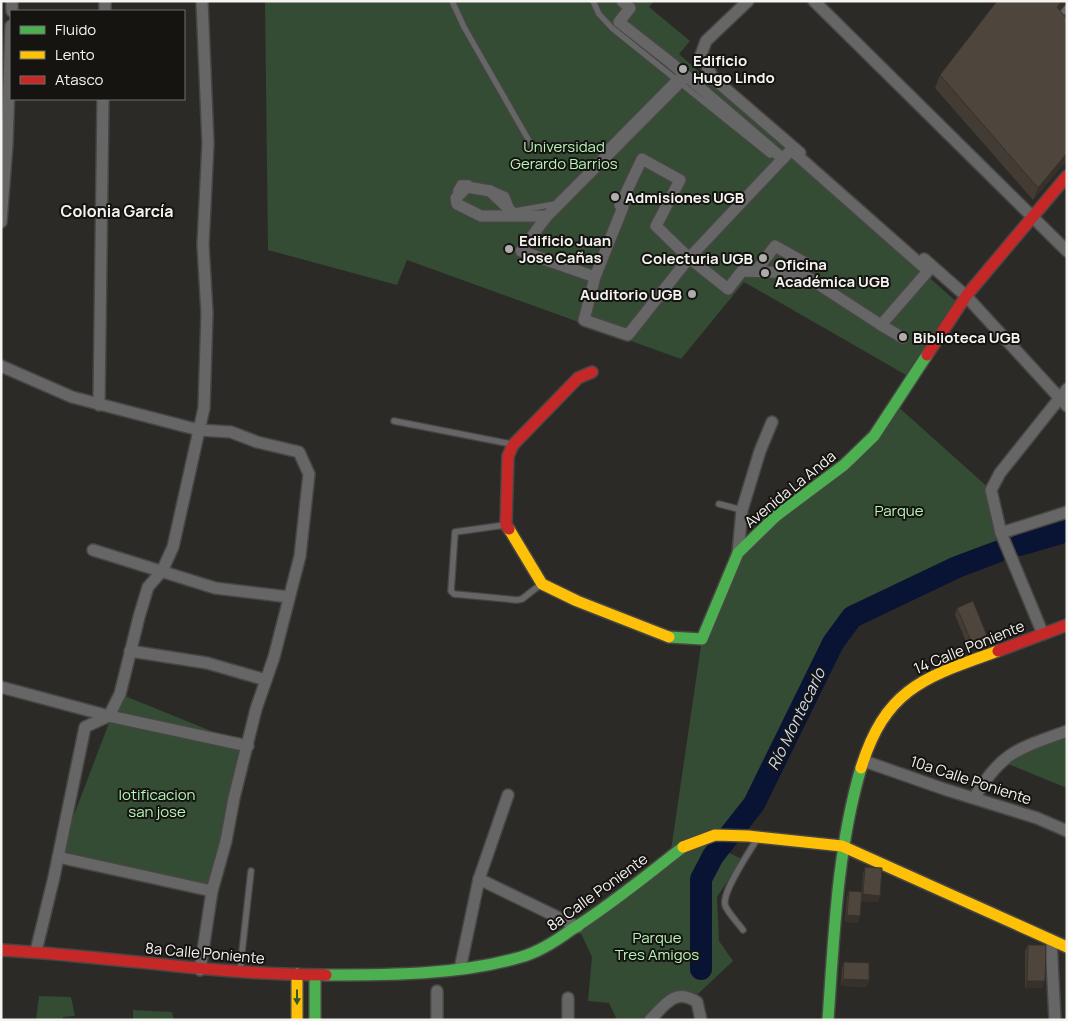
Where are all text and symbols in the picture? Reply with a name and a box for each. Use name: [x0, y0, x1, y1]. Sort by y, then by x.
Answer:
legend: [10, 10, 185, 100]
text: Fluido: [55, 19, 96, 40]
text: Lento: [55, 44, 95, 65]
place label: Edificio Hugo Lindo: [693, 50, 775, 88]
marker: Edificio Hugo Lindo: [677, 63, 689, 75]
text: Atasco: [55, 69, 103, 90]
park label: Universidad Gerardo Barrios: [510, 136, 618, 174]
place label: Admisiones UGB: [625, 187, 745, 208]
marker: Admisiones UGB: [609, 191, 621, 203]
district label: Colonia García: [61, 200, 173, 222]
place label: Edificio Juan Jose Cañas: [519, 230, 611, 268]
marker: Edificio Juan Jose Cañas: [503, 243, 515, 255]
place label: Colecturia UGB: [642, 248, 754, 269]
marker: Colecturia UGB: [757, 252, 769, 264]
place label: Oficina Académica UGB: [775, 254, 890, 292]
marker: Oficina Académica UGB: [759, 267, 771, 279]
place label: Auditorio UGB: [580, 284, 683, 305]
marker: Auditorio UGB: [686, 288, 698, 300]
place label: Biblioteca UGB: [913, 327, 1021, 348]
marker: Biblioteca UGB: [897, 331, 909, 343]
street label: Avenida La Anda: [740, 446, 840, 532]
park label: Parque: [874, 500, 924, 521]
street label: 14 Calle Poniente: [910, 615, 1028, 679]
water label: Río Montecarlo: [762, 663, 831, 774]
street label: 10a Calle Poniente: [908, 750, 1035, 810]
park label: lotificacion san jose: [119, 784, 196, 822]
street label: 8a Calle Poniente: [542, 848, 652, 936]
park label: Parque Tres Amigos: [615, 927, 699, 965]
street label: 8a Calle Poniente: [144, 937, 266, 969]
one-way arrow: [293, 989, 301, 1005]

